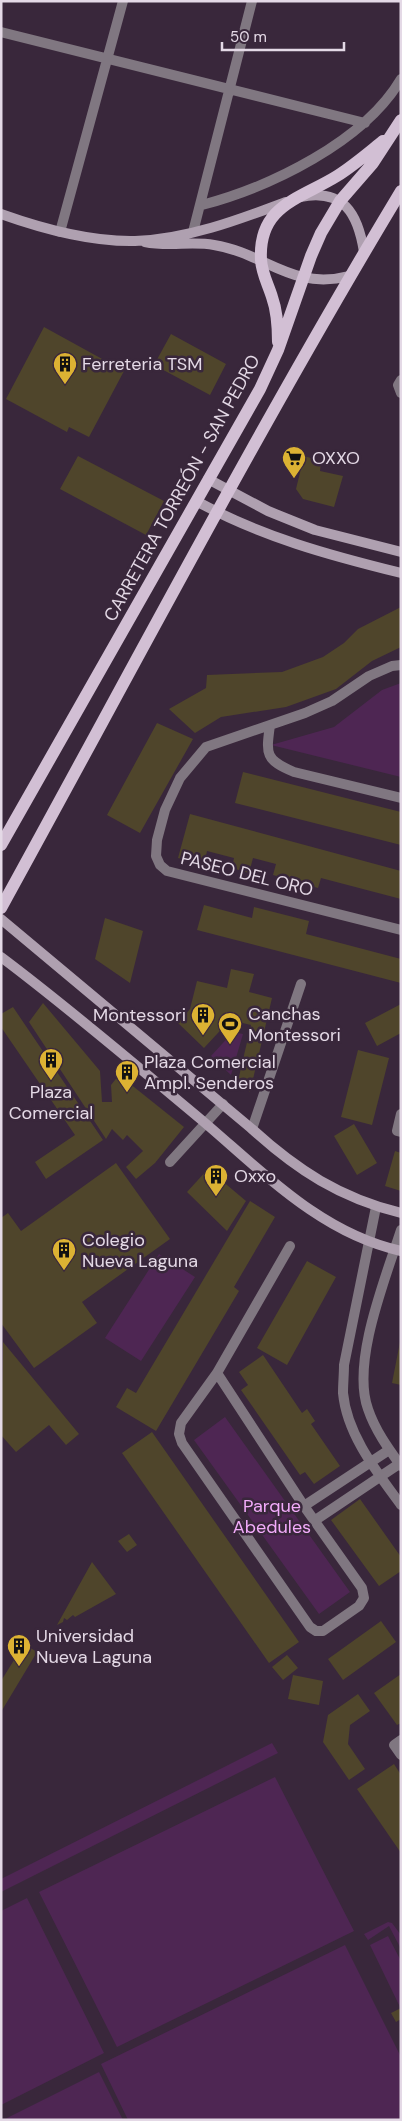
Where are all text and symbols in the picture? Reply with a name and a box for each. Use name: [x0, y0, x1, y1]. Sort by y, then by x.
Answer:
scale bar: [222, 20, 344, 52]
text: 50 m: [230, 27, 267, 47]
street label: CARRETERA TORREÓN - SAN PEDRO: [98, 350, 266, 626]
building icon: Ferreteria TSM: [52, 351, 78, 385]
place label: Ferreteria TSM: [82, 352, 202, 376]
supermarket icon: OXXO: [281, 445, 307, 479]
place label: OXXO: [312, 446, 360, 470]
street label: PASEO DEL ORO: [178, 846, 316, 902]
building icon: Montessori: [190, 1002, 216, 1036]
place label: Canchas Montessori: [248, 1002, 341, 1047]
place label: Montessori: [93, 1003, 186, 1027]
sports icon: Canchas Montessori: [217, 1011, 243, 1045]
building icon: Plaza Comercial: [38, 1047, 64, 1081]
place label: Plaza Comercial Ampl. Senderos: [144, 1050, 276, 1095]
building icon: Plaza Comercial Ampl. Senderos: [114, 1059, 140, 1093]
place label: Plaza Comercial: [9, 1080, 93, 1125]
building icon: Oxxo: [203, 1163, 229, 1197]
place label: Oxxo: [234, 1164, 276, 1188]
place label: Colegio Nueva Laguna: [82, 1228, 198, 1273]
building icon: Colegio Nueva Laguna: [51, 1237, 77, 1271]
park label: Parque Abedules: [233, 1494, 311, 1539]
place label: Universidad Nueva Laguna: [36, 1624, 152, 1669]
building icon: Universidad Nueva Laguna: [6, 1633, 32, 1667]

